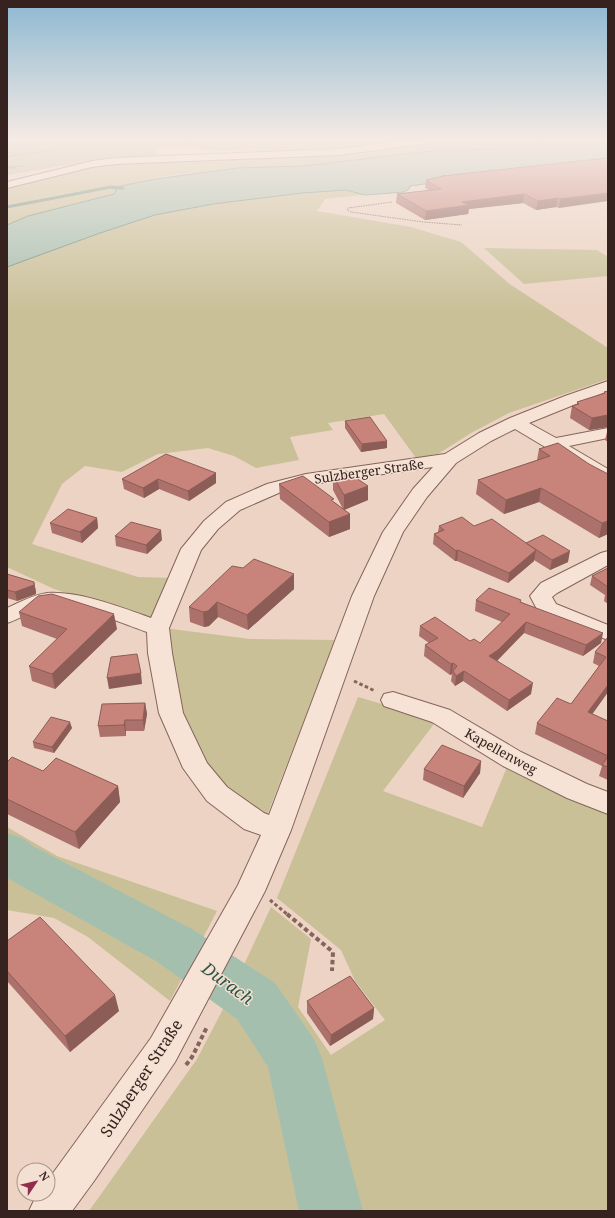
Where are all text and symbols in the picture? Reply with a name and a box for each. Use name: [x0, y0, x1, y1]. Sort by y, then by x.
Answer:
street label: Sulzberger Straße: [313, 454, 425, 488]
street label: Kapellenweg: [462, 724, 540, 778]
water label: Durach: [197, 956, 258, 1009]
street label: Sulzberger Straße: [95, 1015, 187, 1141]
north arrow: [16, 1162, 56, 1202]
text: N: [36, 1168, 53, 1184]

